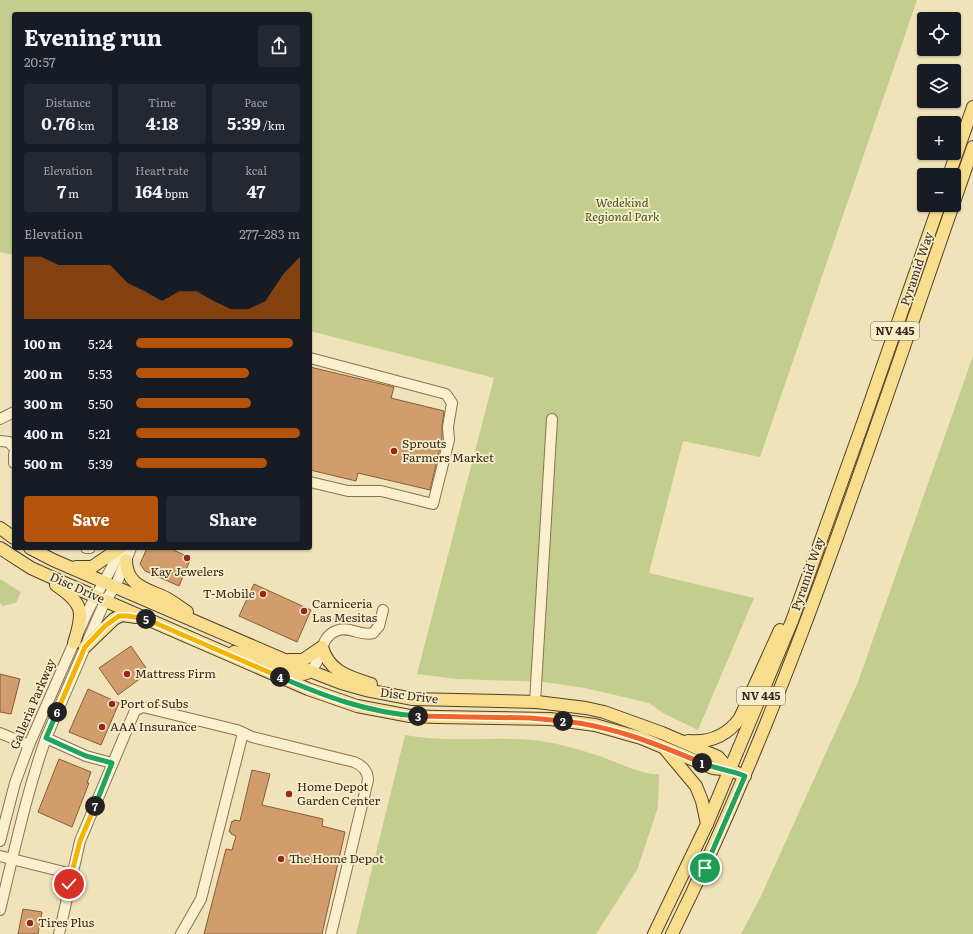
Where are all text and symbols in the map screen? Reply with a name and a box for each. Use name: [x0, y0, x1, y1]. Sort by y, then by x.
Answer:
map controls: [917, 12, 961, 212]
button: locate: [917, 12, 961, 56]
text: Evening run: [24, 20, 162, 53]
button: share: [258, 25, 300, 67]
text: 20:57: [24, 52, 56, 71]
button: layers: [917, 64, 961, 108]
text: Distance: [45, 94, 91, 110]
text: Time: [148, 94, 176, 110]
text: Pace: [244, 94, 268, 110]
text: 0.76: [41, 110, 75, 135]
text: 4:18: [146, 110, 178, 135]
text: 5:39: [227, 110, 261, 135]
button: +: [917, 116, 961, 160]
text: km: [75, 117, 95, 133]
text: /km: [261, 117, 285, 133]
text: Elevation: [43, 162, 93, 178]
text: Heart rate: [135, 162, 189, 178]
text: kcal: [245, 162, 267, 178]
button: −: [917, 168, 961, 212]
text: 7: [57, 178, 66, 203]
text: 164: [135, 178, 163, 203]
text: 47: [247, 178, 265, 203]
text: m: [66, 185, 79, 201]
text: bpm: [163, 185, 189, 201]
park label: Wedekind Regional Park: [584, 193, 660, 225]
text: Elevation: [24, 224, 83, 243]
text: 277–283 m: [239, 224, 300, 243]
street label: Pyramid Way: [895, 229, 937, 308]
road number: NV 445: [871, 322, 919, 340]
text: 100 m: [24, 334, 61, 353]
text: 5:24: [88, 334, 113, 353]
text: 200 m: [24, 364, 63, 383]
text: 5:53: [88, 364, 113, 383]
text: 300 m: [24, 394, 63, 413]
text: 5:50: [88, 394, 113, 413]
text: 400 m: [24, 424, 63, 443]
text: 5:21: [88, 424, 111, 443]
place label: Sprouts Farmers Market: [402, 434, 494, 466]
marker: Sprouts Farmers Market: [389, 446, 399, 456]
text: 500 m: [24, 454, 63, 473]
text: 5:39: [88, 454, 113, 473]
button: Save: [24, 496, 158, 542]
button: Share: [166, 496, 300, 542]
street label: Pyramid Way: [786, 534, 828, 613]
marker: Kay Jewelers: [182, 553, 192, 563]
place label: Kay Jewelers: [150, 562, 224, 580]
street label: Disc Drive: [47, 567, 108, 607]
place label: T-Mobile: [203, 584, 255, 602]
marker: T-Mobile: [258, 589, 268, 599]
place label: Carniceria Las Mesitas: [312, 594, 378, 626]
marker: Carniceria Las Mesitas: [299, 606, 309, 616]
pin: 5: [136, 609, 156, 629]
text: 5: [143, 611, 149, 627]
street label: Galleria Parkway: [5, 655, 59, 752]
place label: Mattress Firm: [135, 664, 216, 682]
pin: 4: [270, 667, 290, 687]
marker: Mattress Firm: [122, 669, 132, 679]
text: 4: [277, 669, 283, 685]
street label: Disc Drive: [379, 683, 439, 708]
road number: NV 445: [737, 687, 785, 705]
place label: Port of Subs: [120, 694, 189, 712]
marker: Port of Subs: [107, 699, 117, 709]
pin: 6: [47, 702, 67, 722]
text: 6: [54, 704, 60, 720]
pin: 3: [408, 706, 428, 726]
text: 3: [415, 708, 421, 724]
pin: 2: [553, 711, 573, 731]
text: 2: [560, 713, 566, 729]
place label: AAA Insurance: [110, 717, 197, 735]
marker: AAA Insurance: [97, 722, 107, 732]
pin: 1: [692, 753, 712, 773]
text: 1: [700, 755, 704, 771]
place label: Home Depot Garden Center: [297, 777, 381, 809]
marker: Home Depot Garden Center: [284, 789, 294, 799]
pin: 7: [85, 796, 105, 816]
text: 7: [92, 798, 98, 814]
place label: The Home Depot: [289, 849, 384, 867]
pin: [688, 851, 722, 885]
marker: The Home Depot: [276, 854, 286, 864]
icon: arrive: [694, 857, 716, 879]
pin: [52, 867, 86, 901]
icon: check: [58, 873, 80, 895]
place label: Tires Plus: [38, 913, 95, 931]
marker: Tires Plus: [25, 918, 35, 928]

